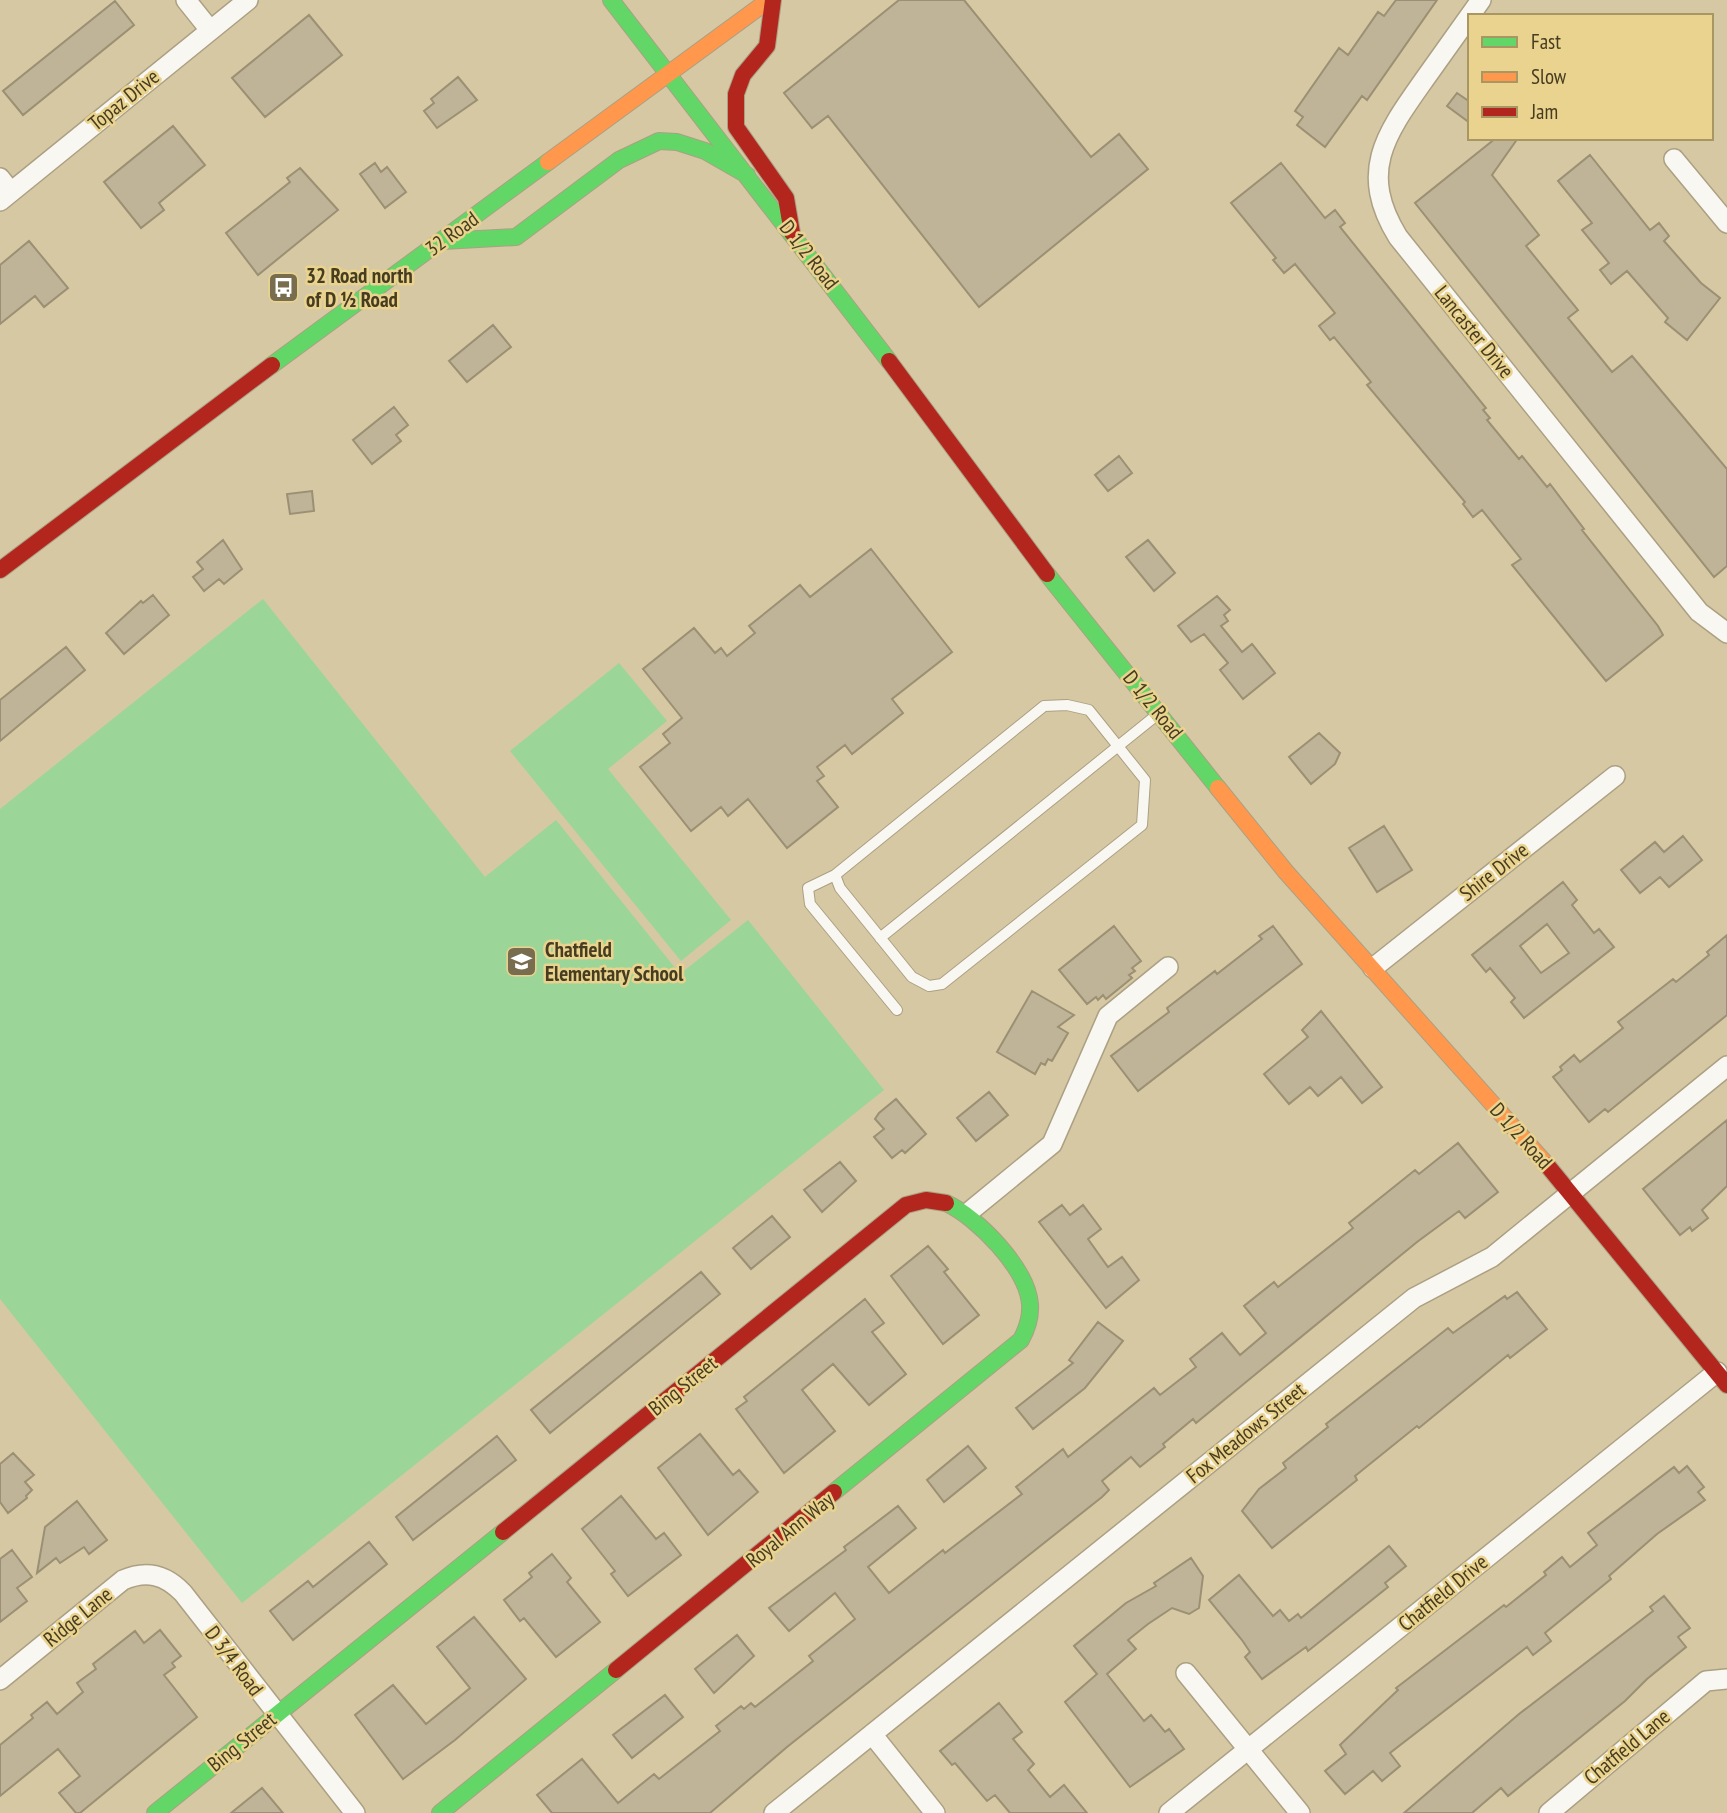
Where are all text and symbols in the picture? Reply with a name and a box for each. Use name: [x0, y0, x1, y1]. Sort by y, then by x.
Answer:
legend: [1468, 14, 1713, 140]
text: Fast: [1531, 28, 1561, 55]
street label: Topaz Drive: [83, 63, 165, 136]
text: Slow: [1531, 63, 1567, 90]
text: Jam: [1530, 98, 1558, 125]
street label: 32 Road: [420, 205, 484, 262]
street label: D 1/2 Road: [774, 215, 845, 295]
place label: 32 Road north of D ½ Road: [306, 262, 413, 313]
bus stop icon: 32 Road north of D ½ Road: [266, 271, 300, 305]
street label: Lancaster Drive: [1429, 280, 1520, 384]
street label: D 1/2 Road: [1117, 665, 1189, 745]
street label: Shire Drive: [1454, 836, 1533, 907]
place label: Chatfield Elementary School: [545, 936, 684, 987]
school or university icon: Chatfield Elementary School: [505, 945, 539, 979]
street label: D 1/2 Road: [1484, 1097, 1558, 1175]
street label: Bing Street: [643, 1350, 723, 1421]
street label: Fox Meadows Street: [1181, 1376, 1311, 1489]
street label: Royal Ann Way: [740, 1486, 839, 1573]
street label: Chatfield Drive: [1392, 1548, 1493, 1637]
street label: Ridge Lane: [38, 1581, 118, 1652]
street label: D 3/4 Road: [199, 1620, 270, 1701]
street label: Chatfield Lane: [1578, 1703, 1675, 1790]
street label: Bing Street: [202, 1706, 282, 1777]

